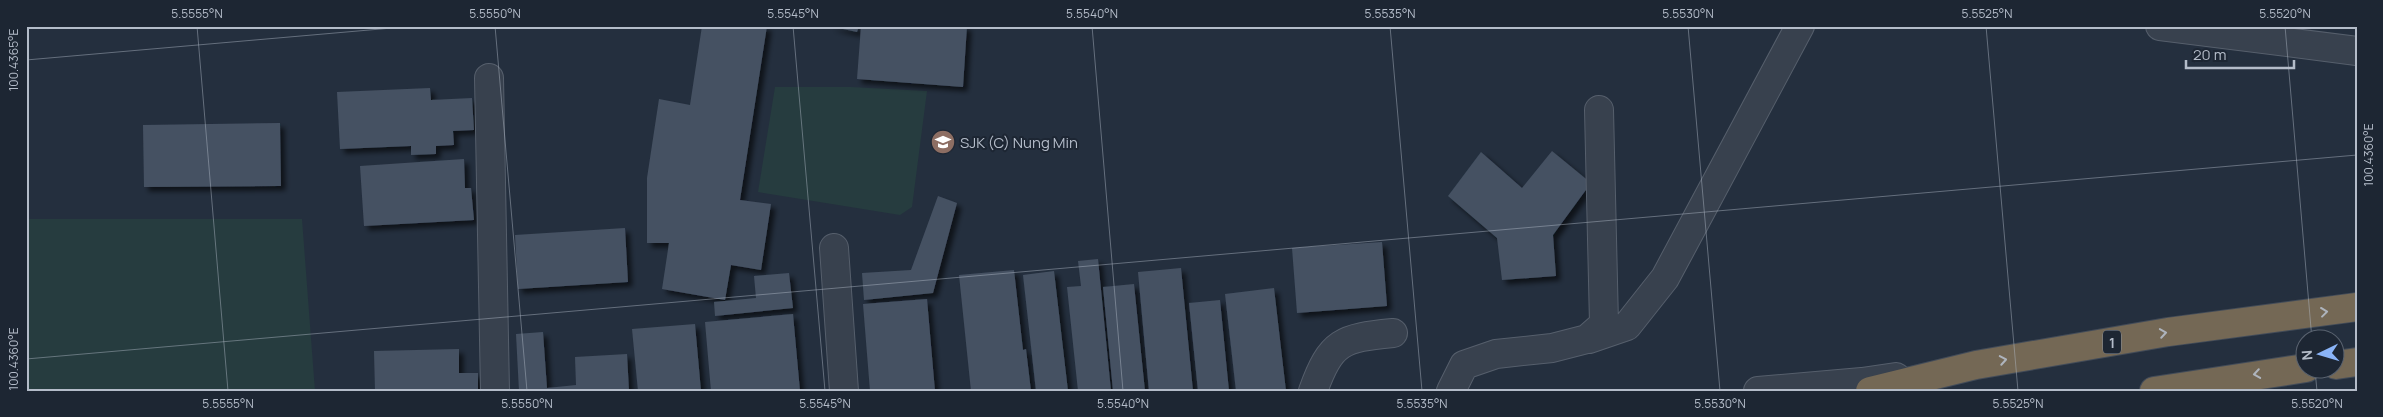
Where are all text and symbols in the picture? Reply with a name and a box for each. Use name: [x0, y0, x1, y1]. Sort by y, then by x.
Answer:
text: 5.5555°N: [171, 5, 223, 22]
text: 5.5550°N: [469, 5, 521, 22]
text: 5.5545°N: [767, 5, 819, 22]
text: 5.5540°N: [1066, 5, 1118, 22]
text: 5.5535°N: [1364, 5, 1416, 22]
text: 5.5530°N: [1662, 5, 1714, 22]
text: 5.5525°N: [1962, 5, 2012, 22]
text: 5.5520°N: [2259, 5, 2311, 22]
text: 100.4365°E: [5, 29, 22, 91]
scale bar: [2186, 38, 2293, 70]
text: 20 m: [2193, 44, 2226, 65]
text: 100.4360°E: [2360, 123, 2377, 187]
school or university icon: SJK (C) Nung Min: [930, 129, 956, 155]
place label: SJK (C) Nung Min: [960, 132, 1078, 153]
one-way arrow: [2320, 307, 2328, 318]
text: 100.4360°E: [5, 327, 22, 391]
one-way arrow: [2159, 328, 2167, 339]
north arrow: [2296, 330, 2346, 380]
road number: 1: [2103, 331, 2121, 354]
text: N: [2297, 349, 2316, 361]
one-way arrow: [1998, 356, 2007, 366]
one-way arrow: [2253, 369, 2262, 379]
text: 5.5555°N: [202, 395, 254, 412]
text: 5.5550°N: [501, 395, 553, 412]
text: 5.5545°N: [799, 395, 851, 412]
text: 5.5540°N: [1097, 395, 1149, 412]
text: 5.5535°N: [1396, 395, 1448, 412]
text: 5.5530°N: [1694, 395, 1746, 412]
text: 5.5525°N: [1993, 395, 2043, 412]
text: 5.5520°N: [2291, 395, 2343, 412]

